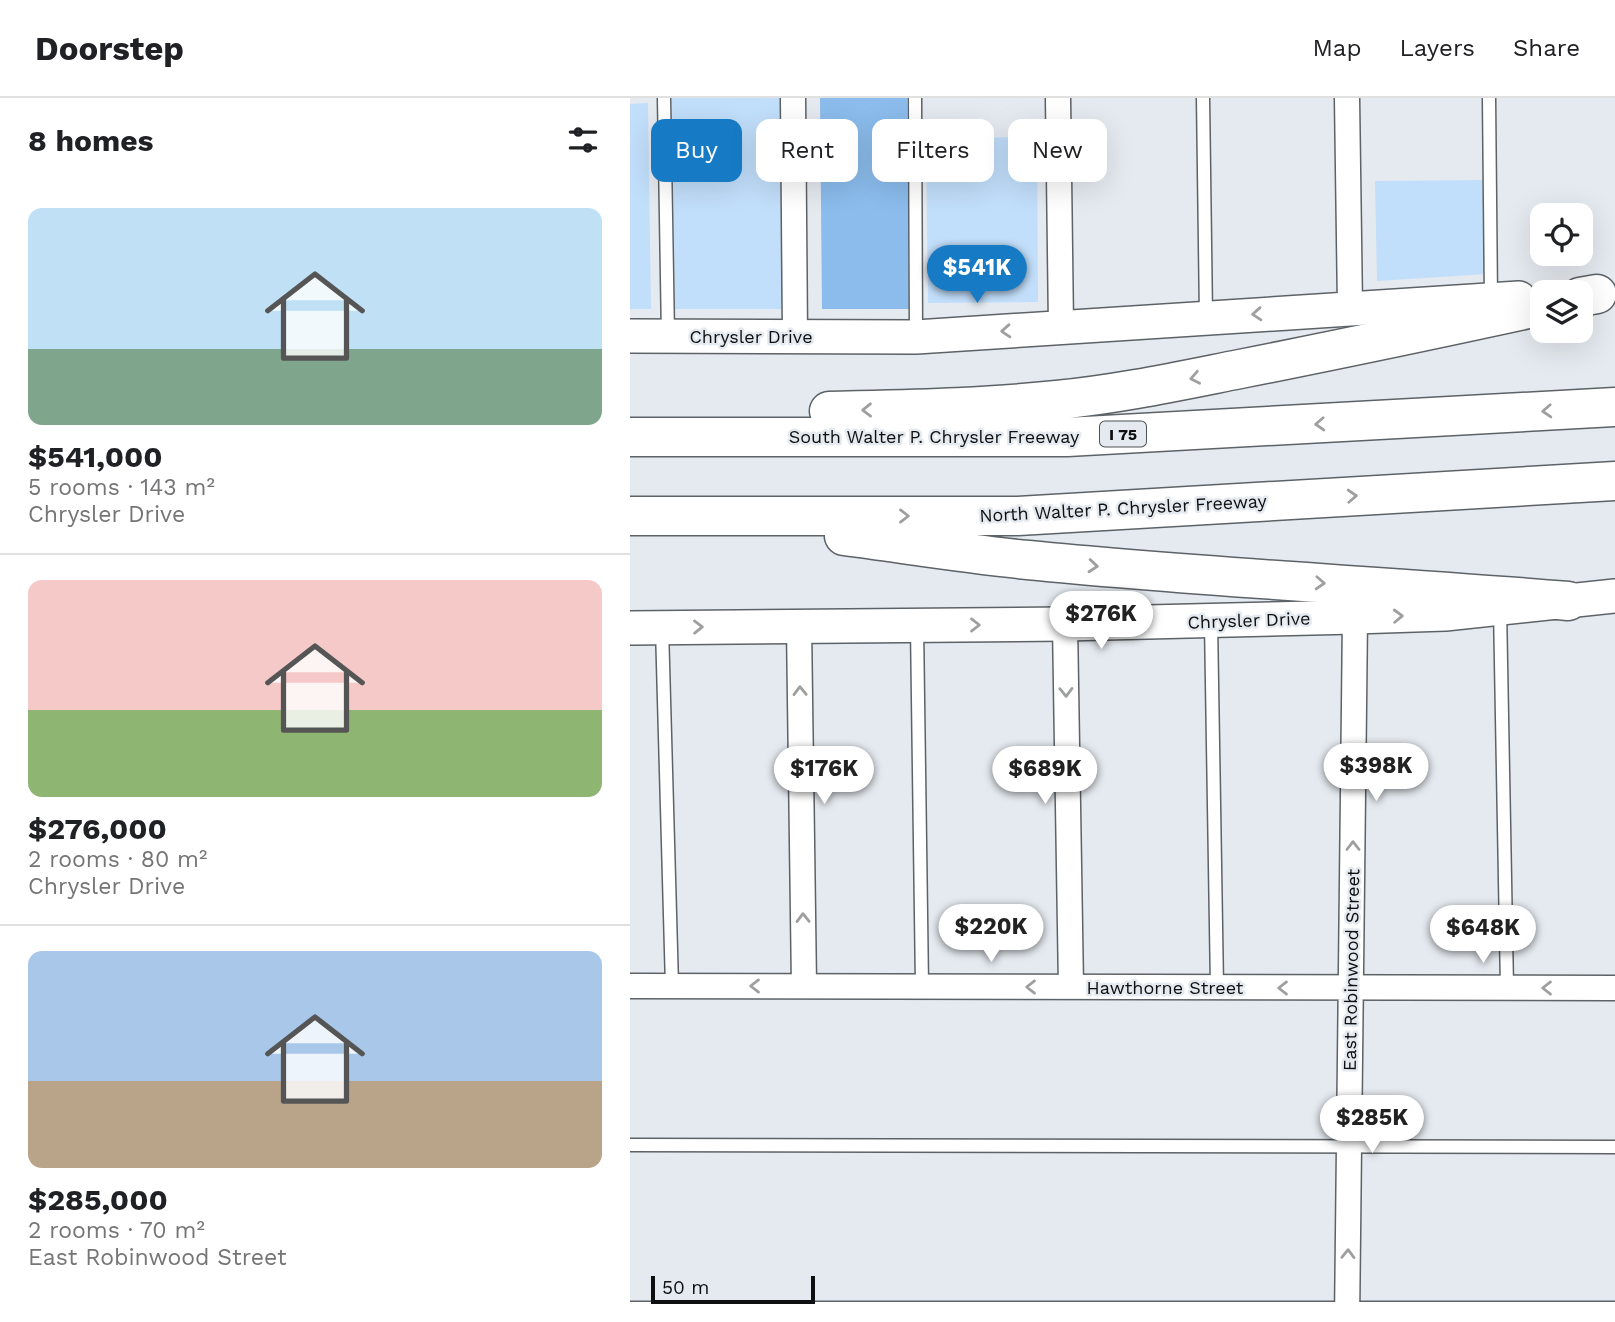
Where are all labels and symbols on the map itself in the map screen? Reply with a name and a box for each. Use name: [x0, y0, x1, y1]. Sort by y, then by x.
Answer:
pin: $541K: [928, 246, 1026, 305]
one-way arrow: [1251, 306, 1262, 321]
one-way arrow: [1000, 323, 1011, 338]
street label: Chrysler Drive: [689, 326, 813, 347]
one-way arrow: [1189, 369, 1201, 384]
one-way arrow: [861, 402, 872, 418]
one-way arrow: [1541, 403, 1552, 418]
one-way arrow: [1314, 416, 1325, 431]
road number: I 75: [1100, 422, 1146, 446]
street label: South Walter P. Chrysler Freeway: [789, 426, 1080, 447]
one-way arrow: [1346, 489, 1357, 504]
street label: North Walter P. Chrysler Freeway: [979, 490, 1268, 526]
one-way arrow: [900, 508, 910, 524]
one-way arrow: [1088, 558, 1099, 573]
one-way arrow: [1314, 575, 1325, 590]
pin: $276K: [1052, 592, 1150, 651]
street label: Chrysler Drive: [1187, 607, 1311, 633]
one-way arrow: [1393, 608, 1404, 623]
one-way arrow: [970, 617, 980, 633]
one-way arrow: [693, 619, 704, 635]
one-way arrow: [792, 685, 808, 695]
one-way arrow: [1059, 687, 1074, 698]
pin: $398K: [1327, 744, 1425, 803]
pin: $176K: [775, 746, 873, 806]
pin: $689K: [996, 746, 1094, 806]
one-way arrow: [1345, 840, 1361, 851]
street label: East Robinwood Street: [1339, 868, 1363, 1071]
pin: $220K: [942, 904, 1040, 964]
pin: $648K: [1434, 906, 1532, 965]
one-way arrow: [795, 912, 811, 923]
street label: Hawthorne Street: [1087, 977, 1244, 998]
one-way arrow: [749, 978, 760, 994]
one-way arrow: [1026, 979, 1036, 995]
one-way arrow: [1278, 980, 1289, 995]
one-way arrow: [1541, 980, 1552, 996]
pin: $285K: [1323, 1096, 1421, 1155]
one-way arrow: [1340, 1248, 1356, 1259]
scale bar: [651, 1273, 816, 1305]

